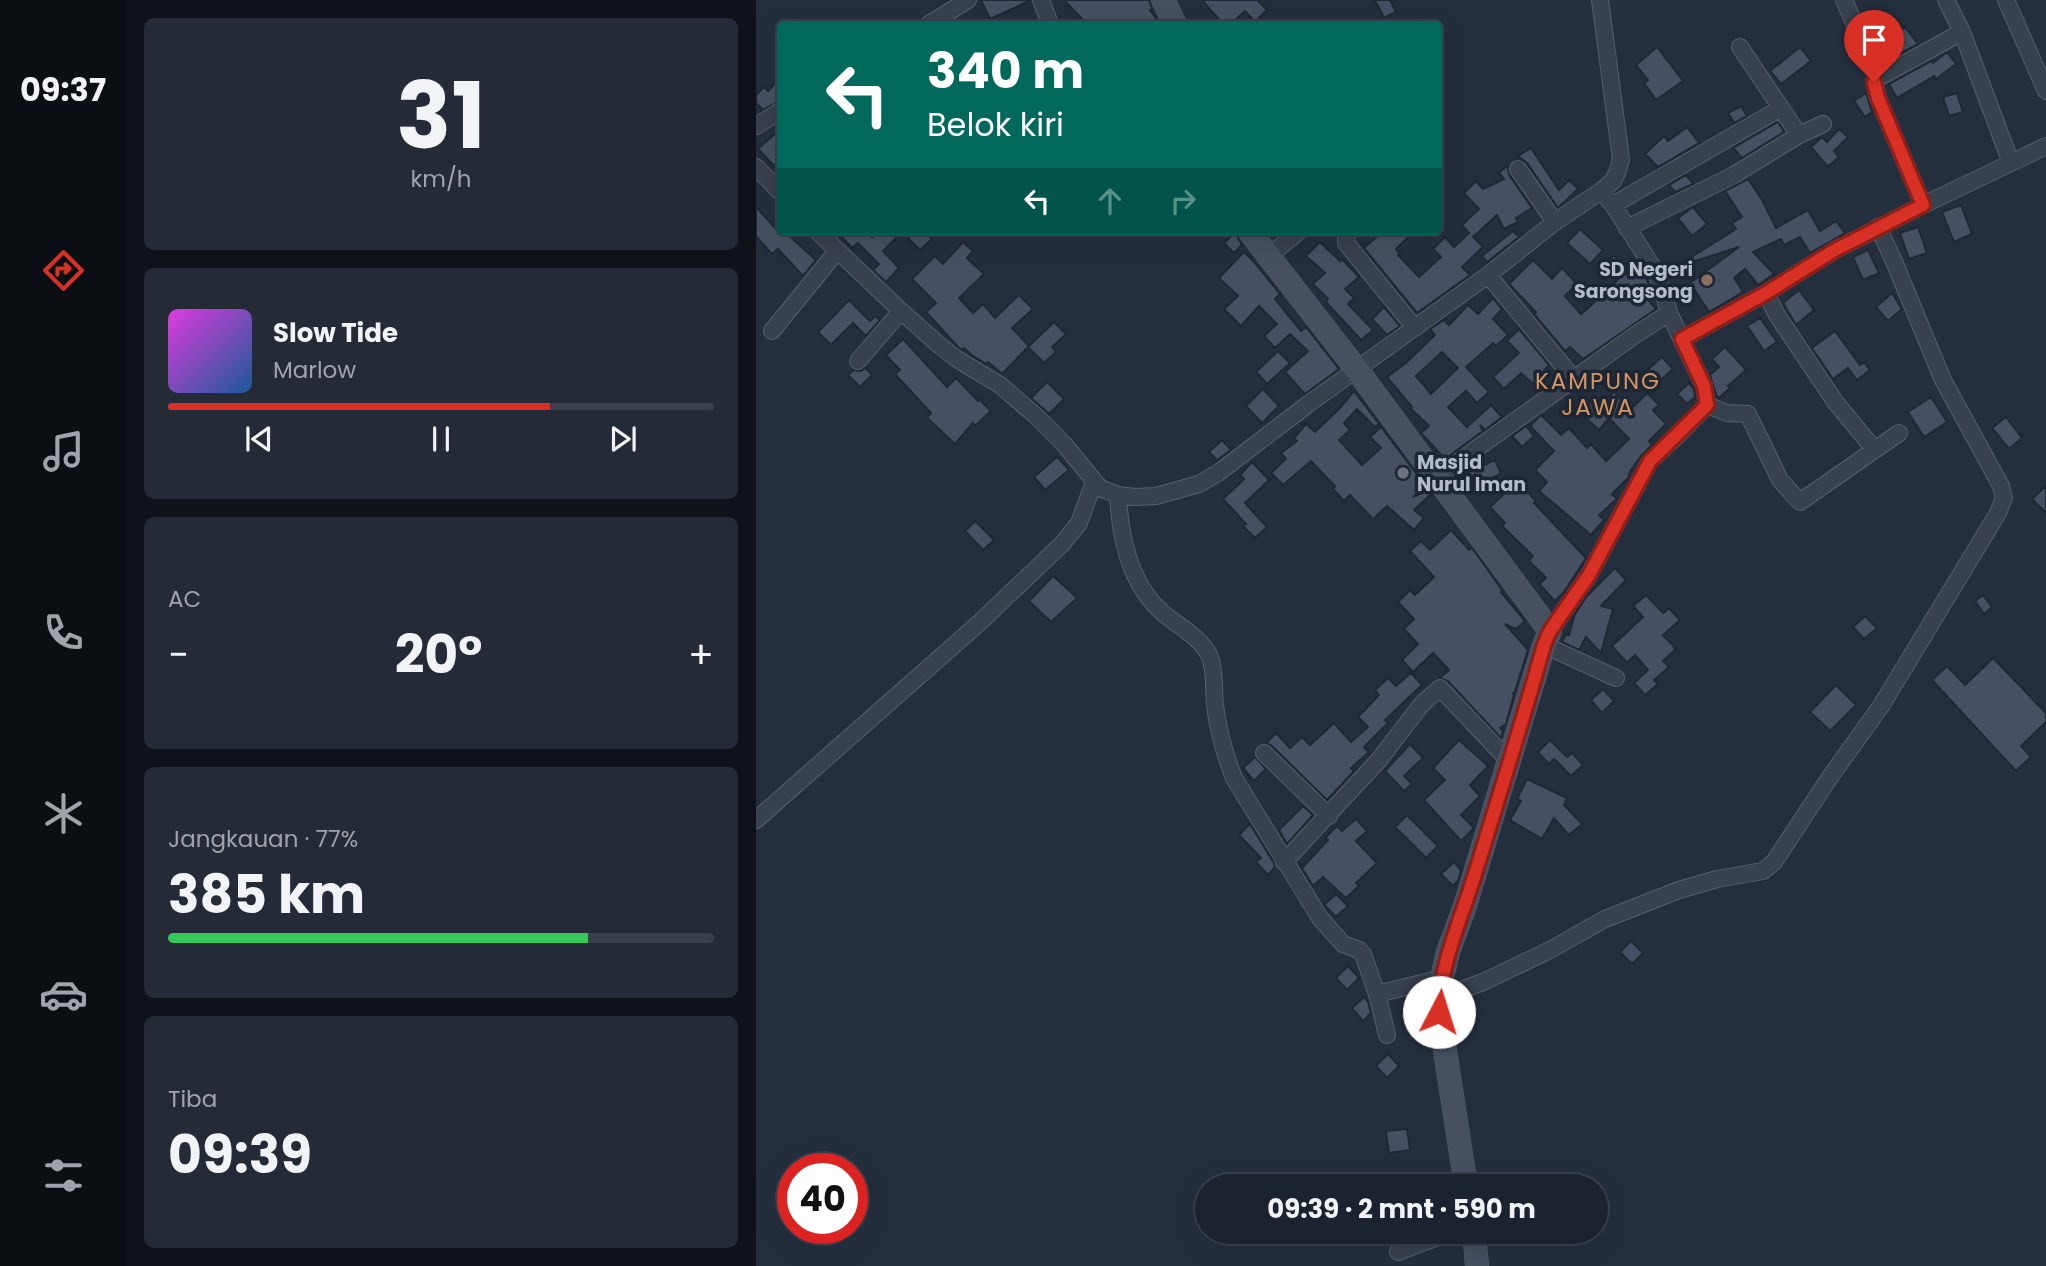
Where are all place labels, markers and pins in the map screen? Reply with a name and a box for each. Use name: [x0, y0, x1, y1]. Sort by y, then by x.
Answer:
pin: [1844, 10, 1904, 82]
place label: SD Negeri Sarongsong: [1574, 256, 1693, 305]
marker: SD Negeri Sarongsong: [1699, 272, 1715, 288]
place label: Masjid Nurul Iman: [1417, 449, 1526, 498]
marker: Masjid Nurul Iman: [1395, 465, 1411, 481]

